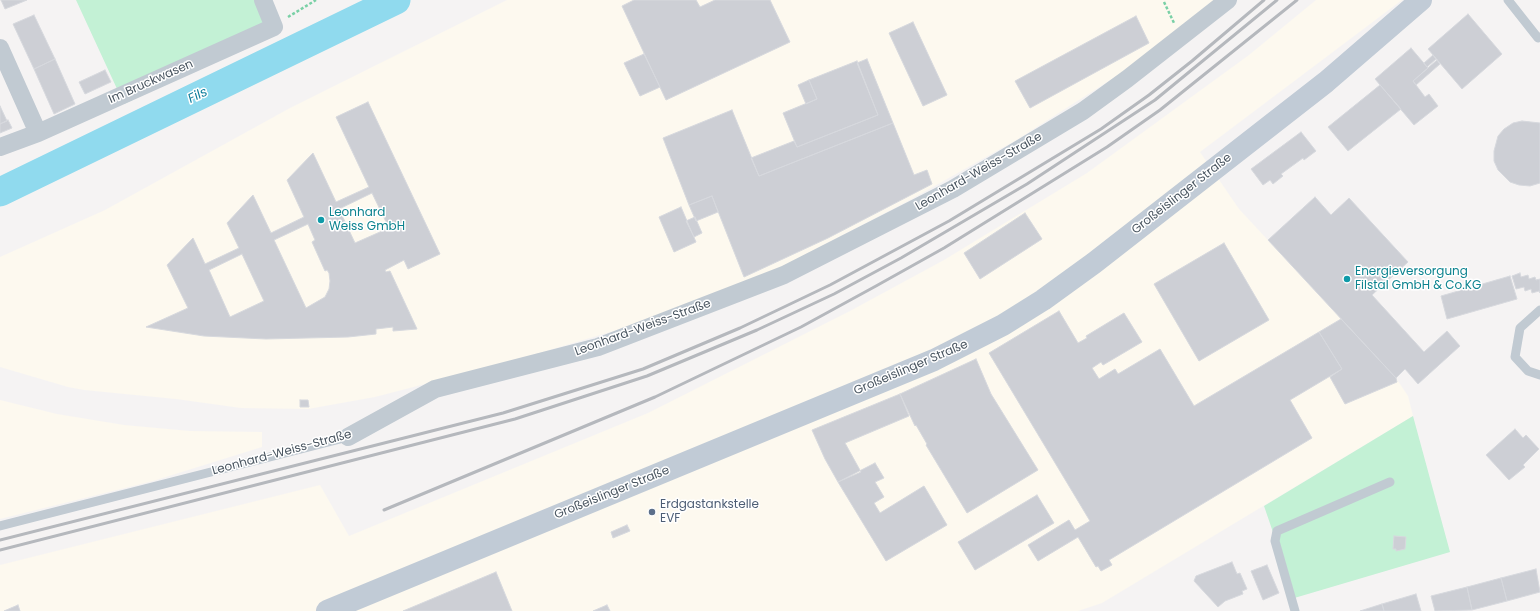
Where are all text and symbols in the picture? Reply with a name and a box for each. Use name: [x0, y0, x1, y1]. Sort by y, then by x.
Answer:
street label: Im Bruckwasen: [107, 57, 195, 107]
water label: Fils: [186, 85, 210, 107]
street label: Leonhard-Weiss-Straße: [913, 130, 1045, 214]
street label: Großeislinger Straße: [1129, 151, 1235, 237]
place label: Leonhard Weiss GmbH: [329, 206, 405, 234]
marker: Leonhard Weiss GmbH: [316, 215, 326, 225]
place label: Energieversorgung Filstal GmbH & Co.KG: [1355, 265, 1481, 293]
marker: Energieversorgung Filstal GmbH & Co.KG: [1342, 274, 1352, 284]
street label: Leonhard-Weiss-Straße: [573, 297, 713, 359]
street label: Großeislinger Straße: [852, 337, 970, 399]
street label: Leonhard-Weiss-Straße: [211, 427, 353, 479]
street label: Großeislinger Straße: [552, 463, 672, 523]
place label: Erdgastankstelle EVF: [660, 498, 759, 526]
marker: Erdgastankstelle EVF: [647, 507, 657, 517]

